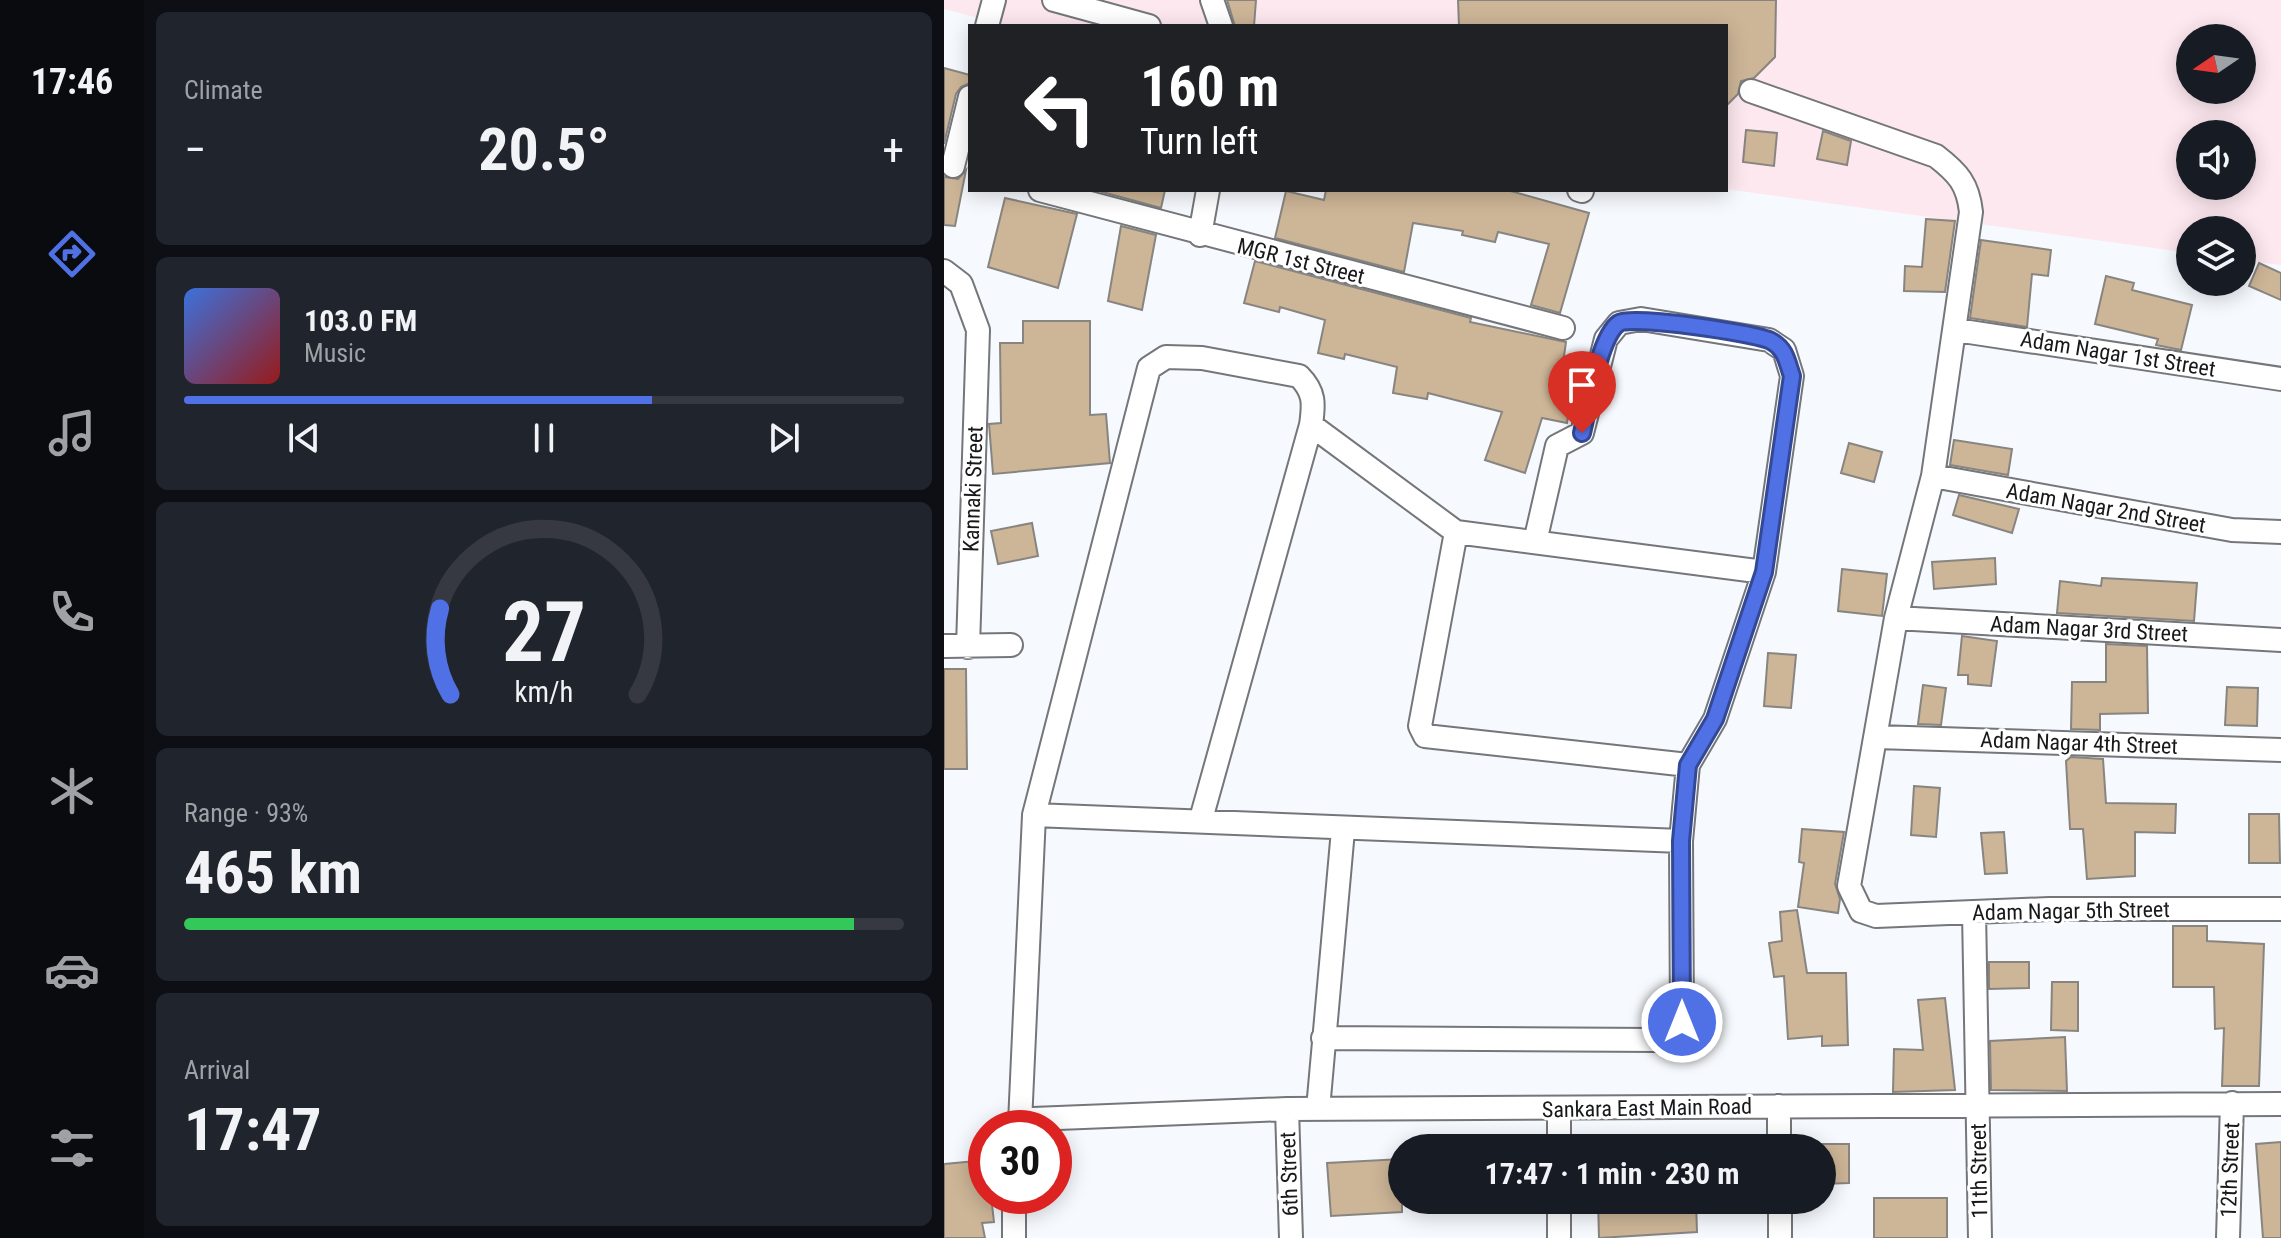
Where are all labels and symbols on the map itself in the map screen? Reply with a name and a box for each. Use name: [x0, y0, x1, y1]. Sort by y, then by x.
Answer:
north arrow: [2176, 24, 2256, 104]
street label: MGR 1st Street: [1235, 233, 1367, 289]
street label: Adam Nagar 1st Street: [2019, 326, 2217, 382]
pin: [1548, 351, 1616, 433]
street label: Kannaki Street: [958, 426, 988, 552]
street label: Adam Nagar 2nd Street: [2004, 478, 2208, 538]
street label: Adam Nagar 3rd Street: [1990, 611, 2188, 647]
street label: Adam Nagar 4th Street: [1980, 727, 2178, 759]
street label: Adam Nagar 5th Street: [1972, 897, 2170, 925]
position arrow: [1640, 980, 1724, 1064]
street label: Sankara East Main Road: [1542, 1094, 1752, 1122]
speed limit sign: 30: [968, 1110, 1072, 1214]
street label: 12th Street: [2216, 1122, 2244, 1218]
street label: 11th Street: [1966, 1123, 1992, 1219]
street label: 6th Street: [1275, 1131, 1303, 1217]

